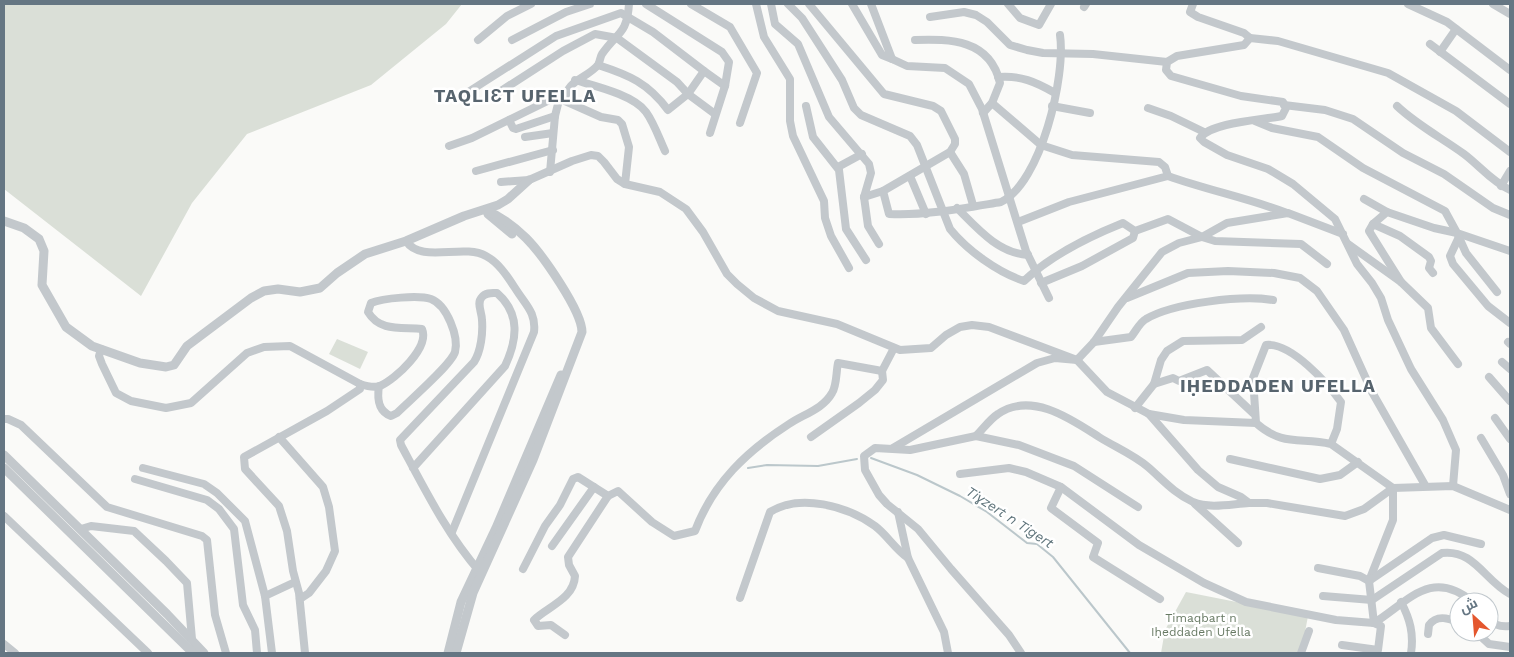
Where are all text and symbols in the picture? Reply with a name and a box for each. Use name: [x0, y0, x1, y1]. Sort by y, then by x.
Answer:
district label: TAQLIƐT UFELLA: [434, 85, 596, 106]
district label: IḤEDDADEN UFELLA: [1180, 375, 1376, 396]
water label: Tiɣzert n Tigert: [963, 483, 1057, 551]
north arrow: [1449, 592, 1499, 642]
text: ش: [1457, 594, 1480, 617]
park label: Timaqbart n Iḥeddaden Ufella: [1151, 611, 1251, 639]

